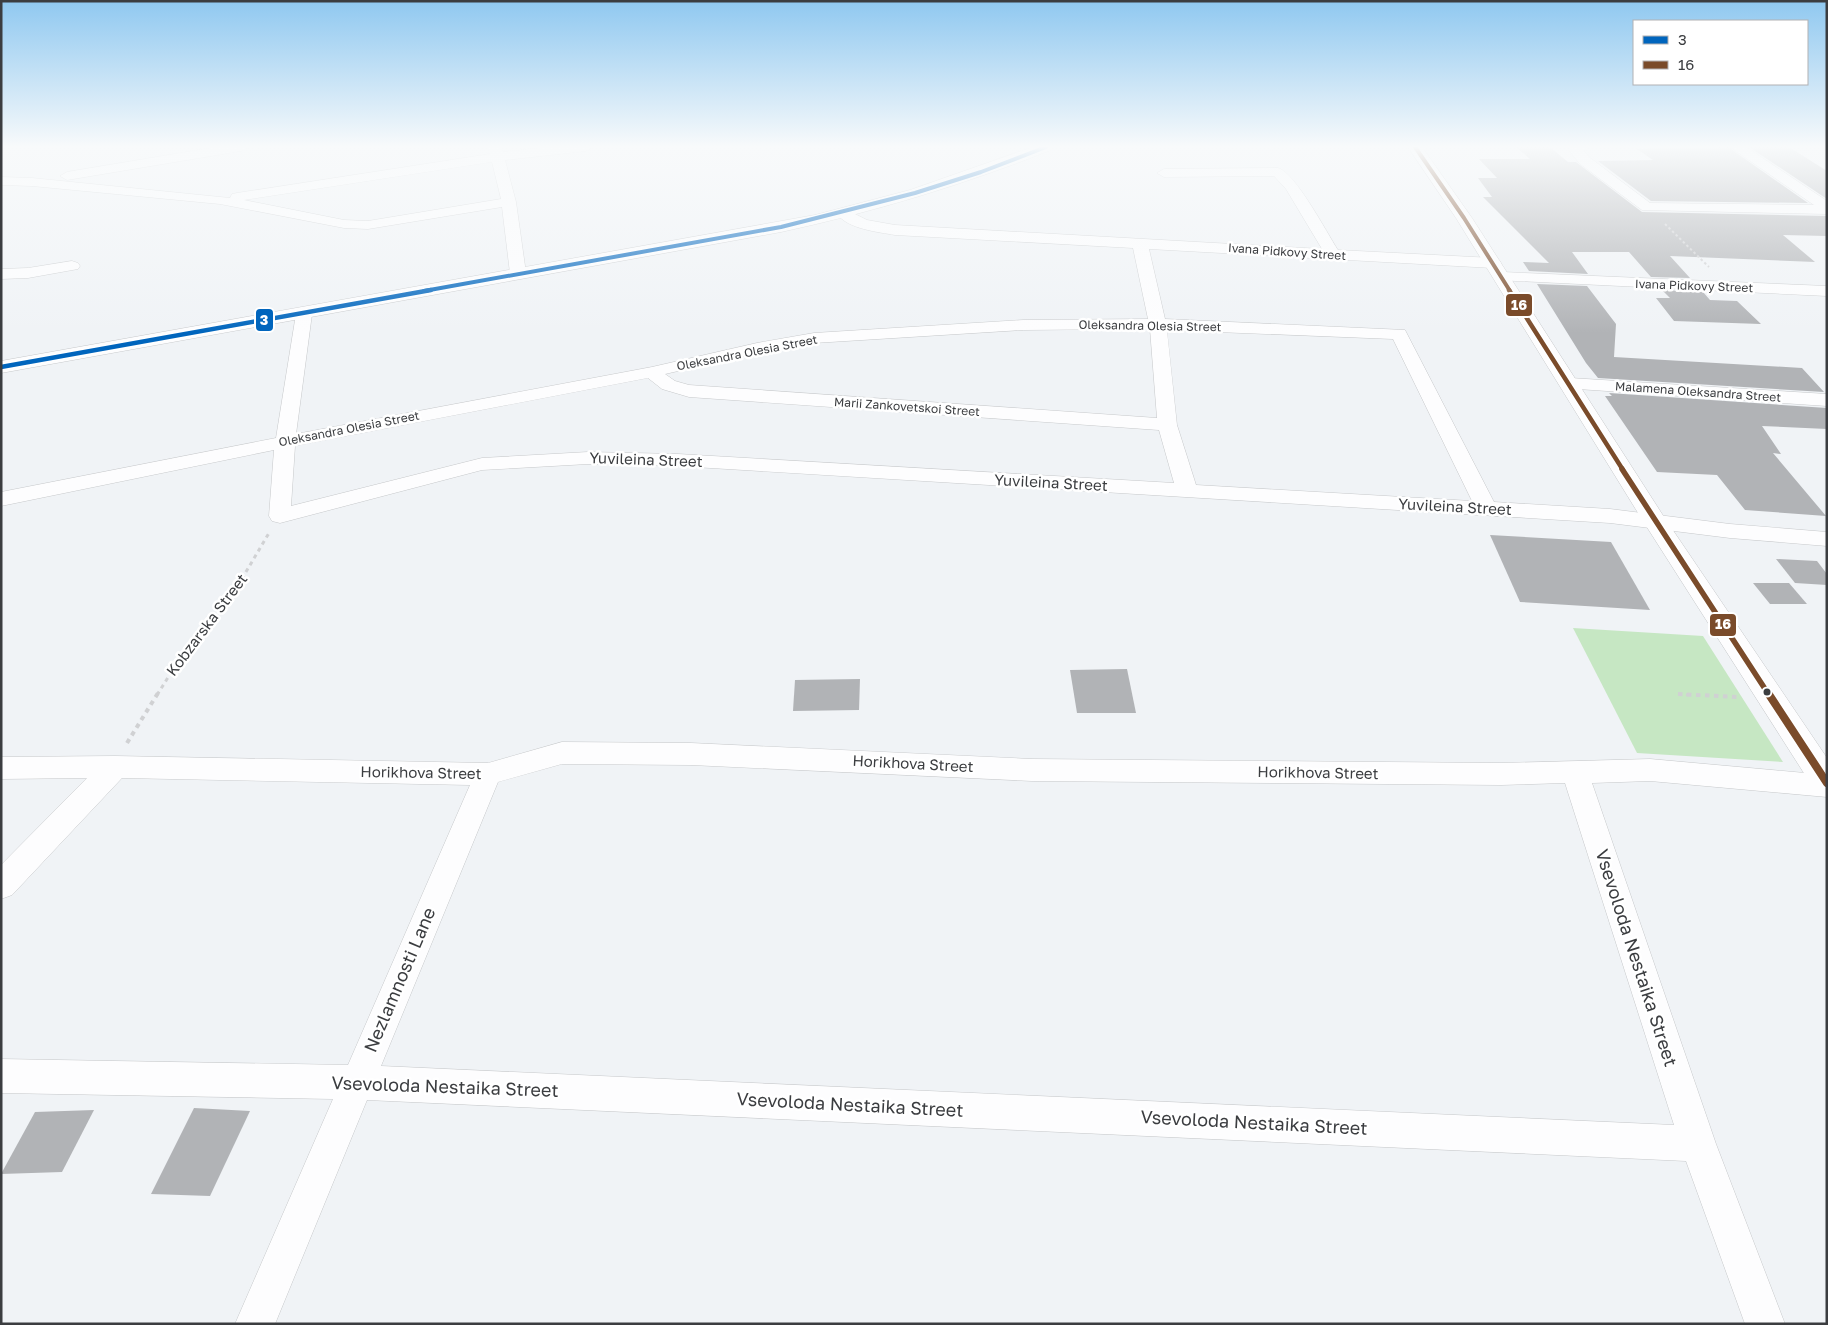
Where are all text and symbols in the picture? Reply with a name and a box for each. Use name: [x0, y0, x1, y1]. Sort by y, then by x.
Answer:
legend: [1633, 20, 1808, 85]
text: 3: [1678, 30, 1687, 48]
text: 16: [1678, 55, 1694, 73]
street label: Ivana Pidkovy Street: [1227, 240, 1347, 263]
street label: Ivana Pidkovy Street: [1635, 276, 1754, 295]
line badge: 16: [1505, 293, 1533, 317]
text: 16: [1511, 296, 1527, 313]
line badge: 3: [255, 308, 274, 332]
text: 3: [260, 311, 268, 328]
street label: Oleksandra Olesia Street: [1078, 317, 1222, 334]
street label: Oleksandra Olesia Street: [675, 331, 819, 374]
street label: Malamena Oleksandra Street: [1614, 378, 1782, 405]
street label: Marii Zankovetskoi Street: [834, 394, 981, 419]
street label: Oleksandra Olesia Street: [277, 407, 421, 450]
street label: Yuvileina Street: [589, 448, 703, 470]
street label: Yuvileina Street: [994, 470, 1108, 494]
street label: Yuvileina Street: [1398, 494, 1512, 518]
street label: Kobzarska Street: [162, 570, 250, 679]
line badge: 16: [1709, 613, 1737, 637]
text: 16: [1715, 615, 1731, 632]
unlabelled marker: [1762, 687, 1772, 697]
street label: Horikhova Street: [852, 751, 974, 775]
street label: Horikhova Street: [360, 762, 482, 782]
street label: Horikhova Street: [1257, 762, 1379, 782]
street label: Vsevoloda Nestaika Street: [1591, 846, 1683, 1069]
street label: Nezlamnosti Lane: [359, 904, 440, 1055]
street label: Vsevoloda Nestaika Street: [331, 1071, 559, 1101]
street label: Vsevoloda Nestaika Street: [736, 1087, 964, 1121]
street label: Vsevoloda Nestaika Street: [1140, 1105, 1368, 1139]

